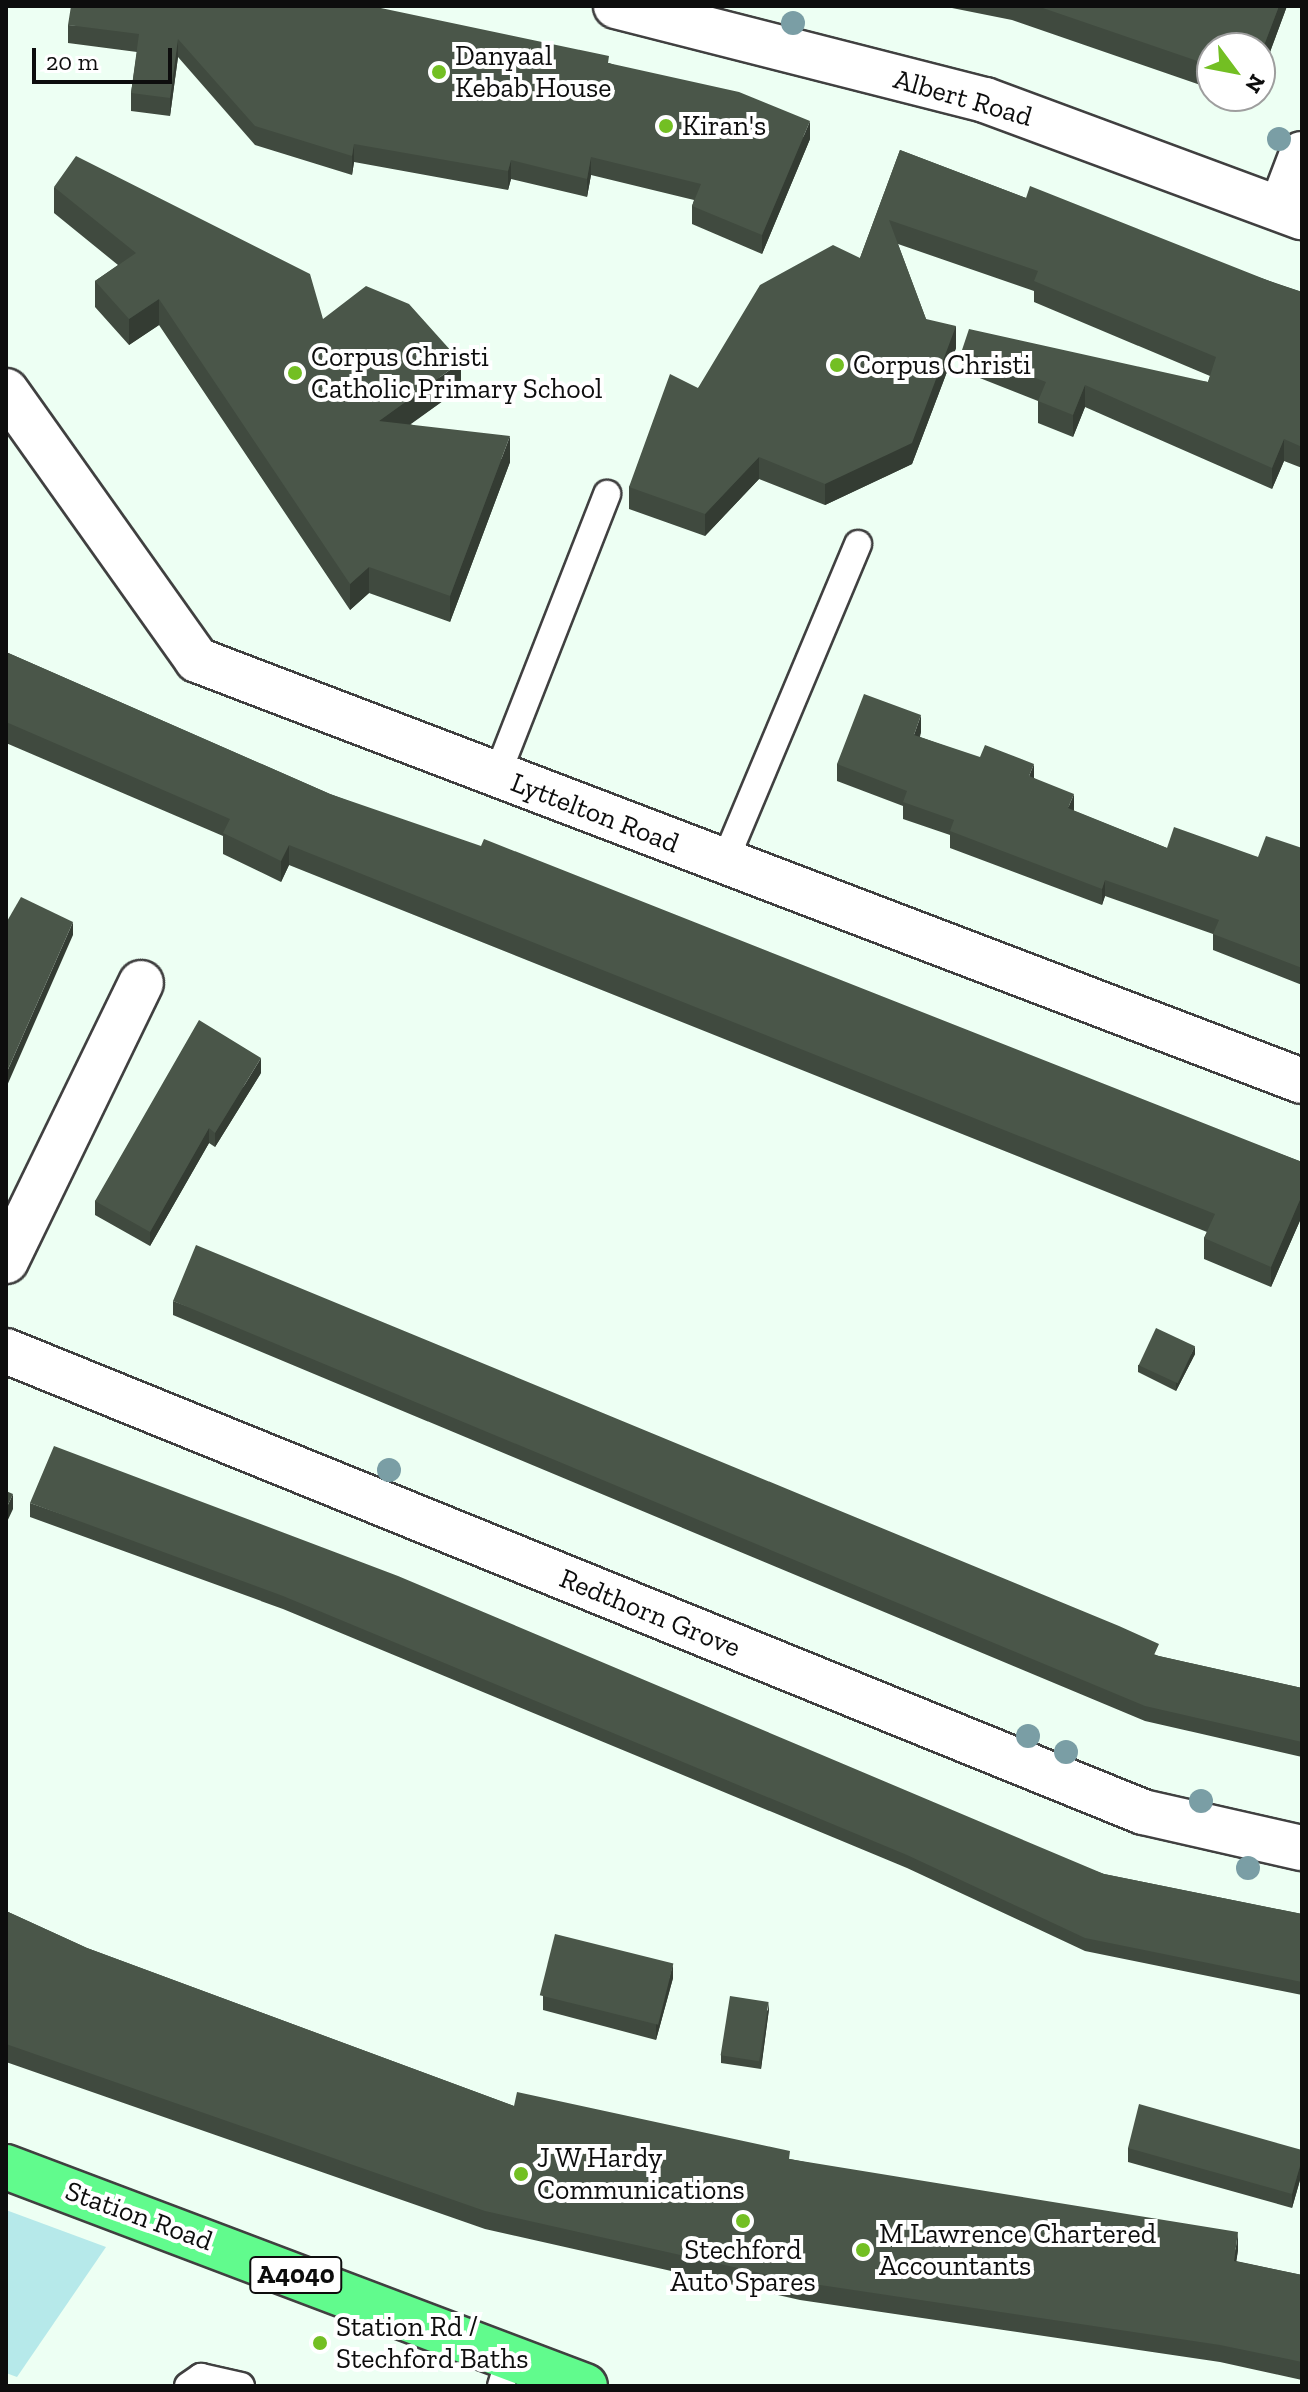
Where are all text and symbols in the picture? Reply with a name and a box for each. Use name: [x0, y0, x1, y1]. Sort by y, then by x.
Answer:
scale bar: [36, 32, 176, 82]
north arrow: [1196, 32, 1276, 112]
place label: Danyaal Kebab House: [455, 39, 611, 105]
text: 20 m: [46, 47, 98, 76]
street label: Albert Road: [890, 62, 1036, 134]
marker: Danyaal Kebab House: [430, 63, 448, 81]
text: N: [1239, 70, 1271, 98]
place label: Kiran's: [682, 109, 766, 143]
marker: Kiran's: [657, 117, 675, 135]
place label: Corpus Christi Catholic Primary School: [311, 340, 603, 406]
place label: Corpus Christi: [853, 348, 1031, 382]
marker: Corpus Christi: [828, 356, 846, 374]
marker: Corpus Christi Catholic Primary School: [286, 364, 304, 382]
street label: Lyttelton Road: [506, 766, 684, 860]
street label: Redthorn Grove: [555, 1561, 745, 1665]
place label: J W Hardy Communications: [537, 2141, 745, 2207]
marker: J W Hardy Communications: [512, 2165, 530, 2183]
street label: Station Road: [61, 2174, 217, 2258]
marker: Stechford Auto Spares: [734, 2212, 752, 2230]
place label: M Lawrence Chartered Accountants: [879, 2217, 1156, 2283]
place label: Stechford Auto Spares: [670, 2233, 816, 2299]
marker: M Lawrence Chartered Accountants: [854, 2241, 872, 2259]
road number: A4040: [248, 2253, 344, 2297]
place label: Station Rd / Stechford Baths: [336, 2310, 528, 2376]
marker: Station Rd / Stechford Baths: [311, 2334, 329, 2352]

